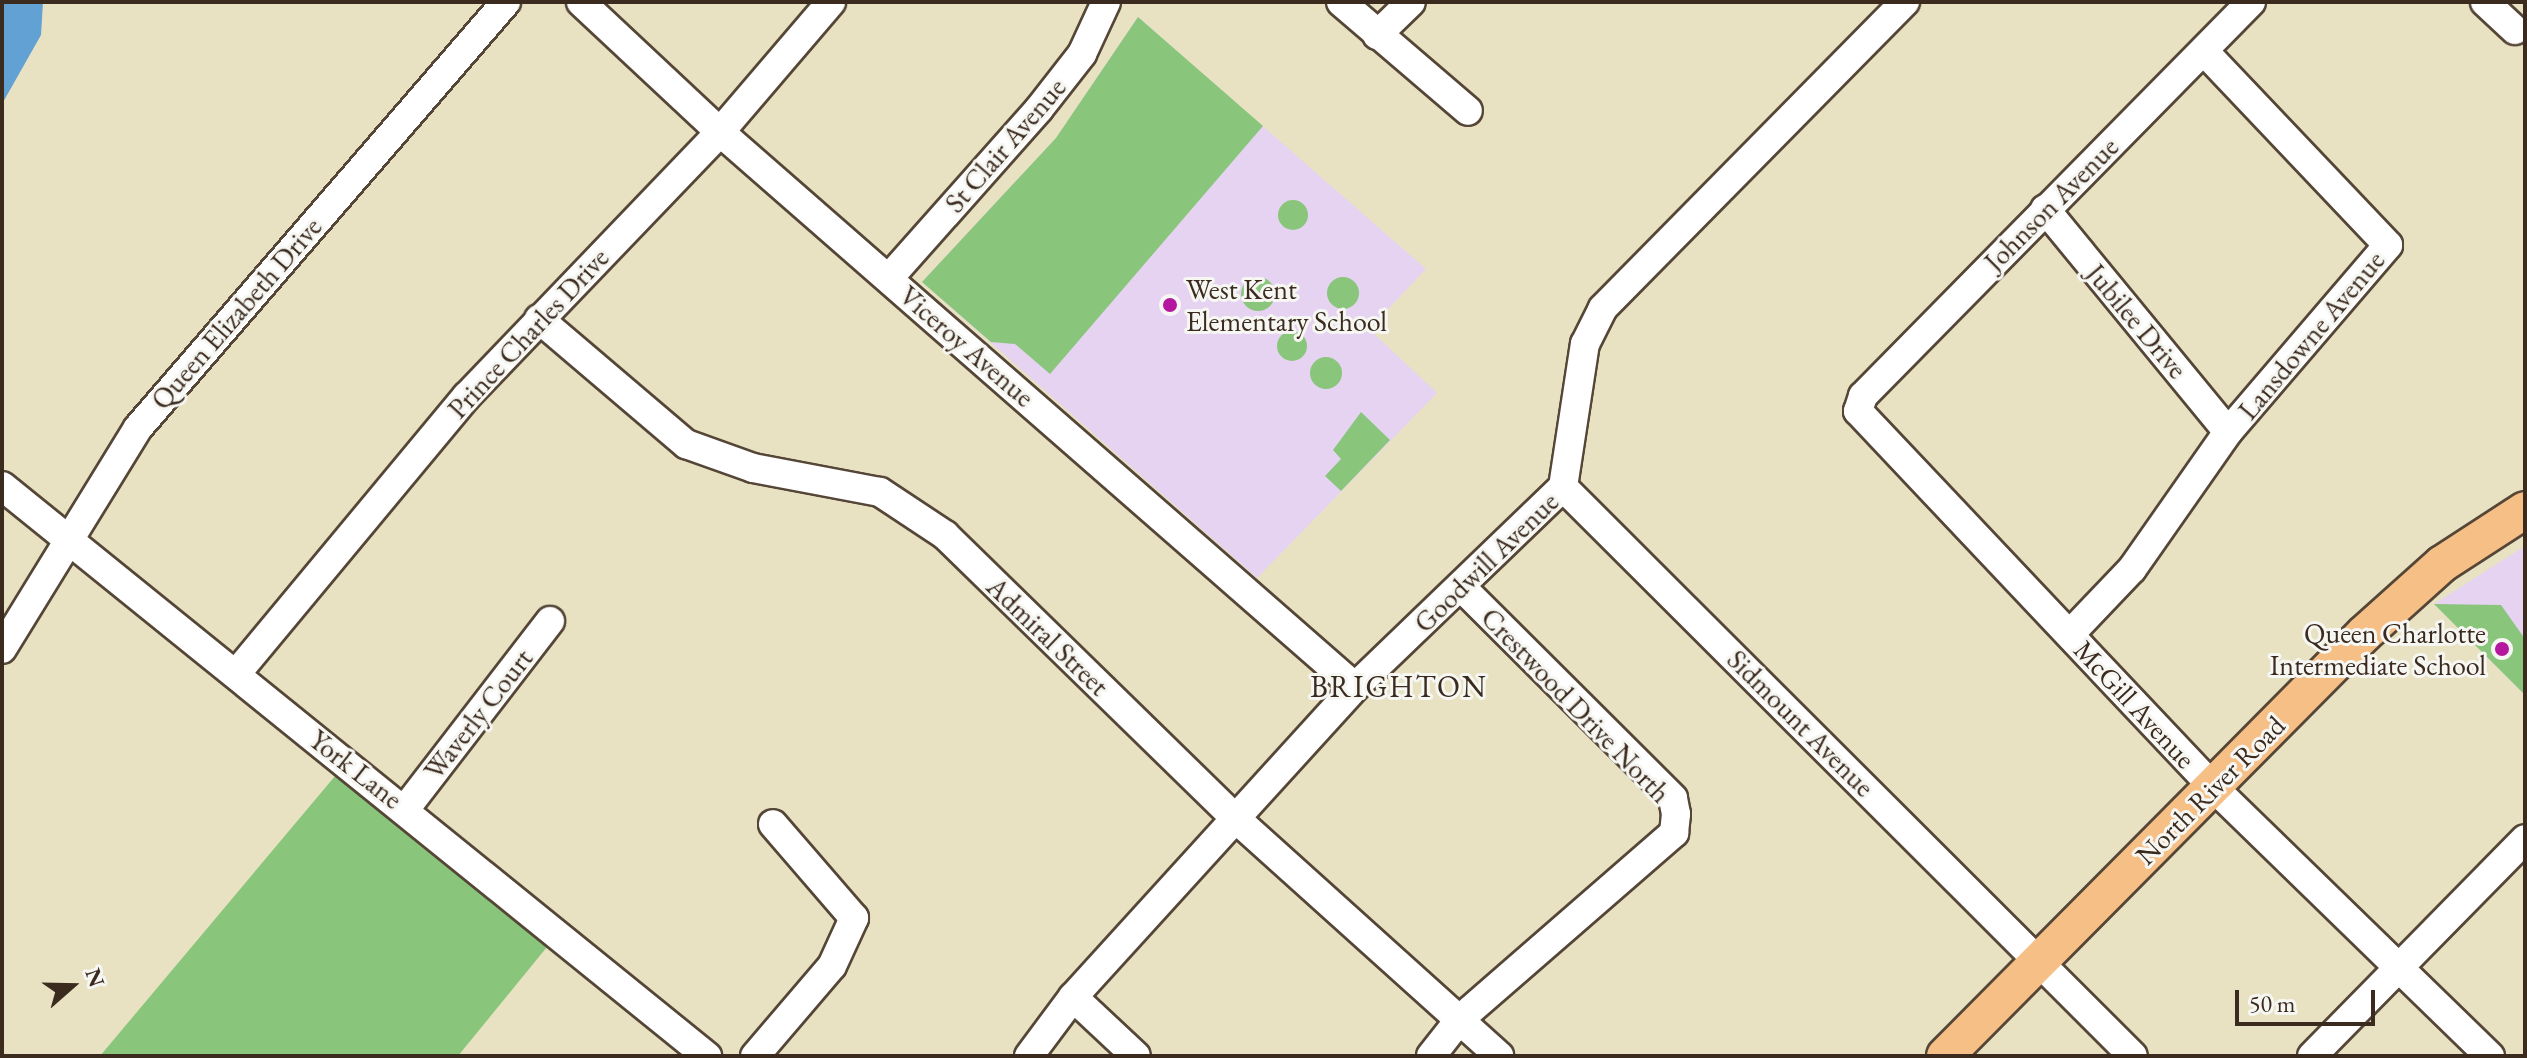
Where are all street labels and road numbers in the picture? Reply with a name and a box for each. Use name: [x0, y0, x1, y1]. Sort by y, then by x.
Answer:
street label: St Clair Avenue: [937, 71, 1073, 219]
street label: Johnson Avenue: [1977, 130, 2125, 278]
street label: Queen Elizabeth Drive: [144, 210, 328, 416]
street label: Prince Charles Drive: [440, 241, 616, 425]
street label: Lansdowne Avenue: [2231, 244, 2391, 426]
street label: Jubilee Drive: [2079, 257, 2195, 385]
street label: Viceroy Avenue: [893, 278, 1041, 414]
street label: Goodwill Avenue: [1407, 485, 1565, 639]
street label: Admiral Street: [980, 570, 1116, 702]
street label: Crestwood Drive North: [1474, 601, 1678, 809]
street label: McGill Avenue: [2067, 633, 2203, 775]
street label: Waverly Court: [417, 642, 539, 786]
street label: Sidmount Avenue: [1721, 643, 1881, 803]
street label: North River Road: [2128, 708, 2292, 872]
street label: York Lane: [303, 722, 409, 816]

